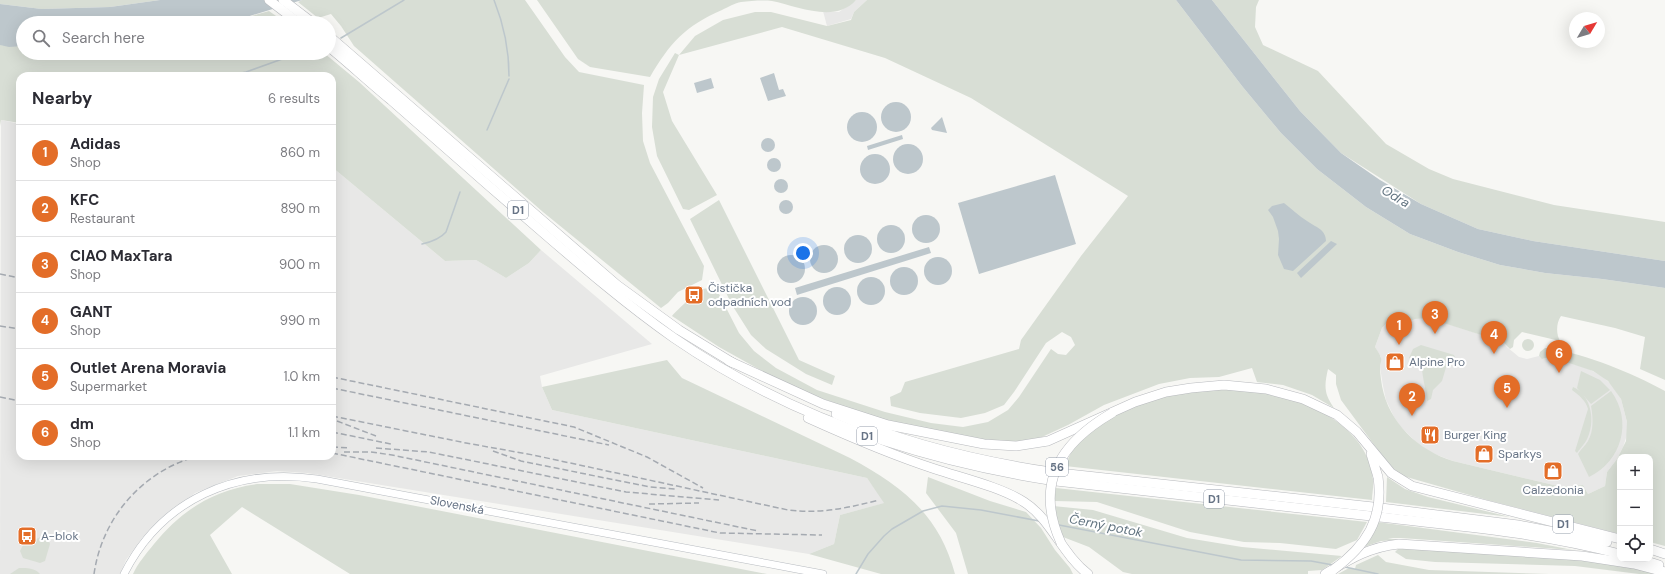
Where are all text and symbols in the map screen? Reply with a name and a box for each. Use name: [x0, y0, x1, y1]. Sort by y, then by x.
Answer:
north arrow: [1569, 12, 1605, 48]
search box: [16, 16, 336, 60]
icon: search: [30, 27, 52, 49]
text: Search here: [62, 28, 145, 48]
text: Nearby: [32, 87, 92, 109]
text: 6 results: [268, 90, 320, 107]
text: Adidas: [70, 134, 121, 154]
text: 1: [43, 144, 47, 161]
text: 860 m: [280, 144, 320, 161]
text: Shop: [70, 154, 101, 171]
water label: Odra: [1378, 181, 1413, 212]
text: KFC: [70, 190, 99, 210]
text: 2: [41, 200, 49, 217]
text: 890 m: [280, 200, 320, 217]
road number: D1: [508, 201, 528, 219]
text: Restaurant: [70, 210, 135, 227]
your location: [793, 243, 813, 263]
text: CIAO MaxTara: [70, 246, 172, 266]
text: 3: [41, 256, 49, 273]
text: 900 m: [279, 256, 320, 273]
text: Shop: [70, 266, 101, 283]
place label: Čistička odpadních vod: [708, 280, 791, 310]
bus stop icon: Čistička odpadních vod: [683, 284, 705, 306]
pin: 3: [1422, 301, 1448, 334]
text: GANT: [70, 302, 112, 322]
text: 4: [41, 312, 49, 329]
text: 990 m: [280, 312, 320, 329]
pin: 1: [1386, 312, 1412, 345]
pin: 4: [1481, 321, 1507, 354]
text: Shop: [70, 322, 101, 339]
pin: 6: [1546, 340, 1572, 373]
shop icon: Alpine Pro: [1384, 351, 1406, 373]
place label: Alpine Pro: [1409, 354, 1465, 370]
text: Outlet Arena Moravia: [70, 358, 226, 378]
text: 5: [41, 368, 49, 385]
text: 1.0 km: [283, 368, 320, 385]
pin: 5: [1494, 375, 1520, 408]
text: Supermarket: [70, 378, 147, 395]
pin: 2: [1399, 383, 1425, 416]
text: dm: [70, 414, 94, 434]
text: 6: [41, 424, 49, 441]
text: 1.1 km: [288, 424, 320, 441]
restaurant icon: Burger King: [1419, 424, 1441, 446]
road number: D1: [857, 427, 877, 445]
place label: Burger King: [1444, 427, 1507, 443]
text: Shop: [70, 434, 101, 451]
shop icon: Sparkys: [1473, 443, 1495, 465]
place label: Sparkys: [1498, 446, 1542, 462]
map controls: [1617, 454, 1653, 562]
button: +: [1617, 454, 1653, 490]
road number: 56: [1046, 458, 1068, 476]
shop icon: Calzedonia: [1542, 460, 1564, 482]
place label: Calzedonia: [1522, 482, 1584, 498]
road number: D1: [1204, 490, 1224, 508]
button: −: [1617, 490, 1653, 526]
street label: Slovenská: [429, 492, 485, 518]
water label: Černý potok: [1068, 510, 1144, 541]
road number: D1: [1553, 515, 1573, 533]
bus stop icon: A-blok: [16, 525, 38, 547]
button: locate: [1617, 526, 1653, 562]
place label: A-blok: [41, 528, 78, 544]

